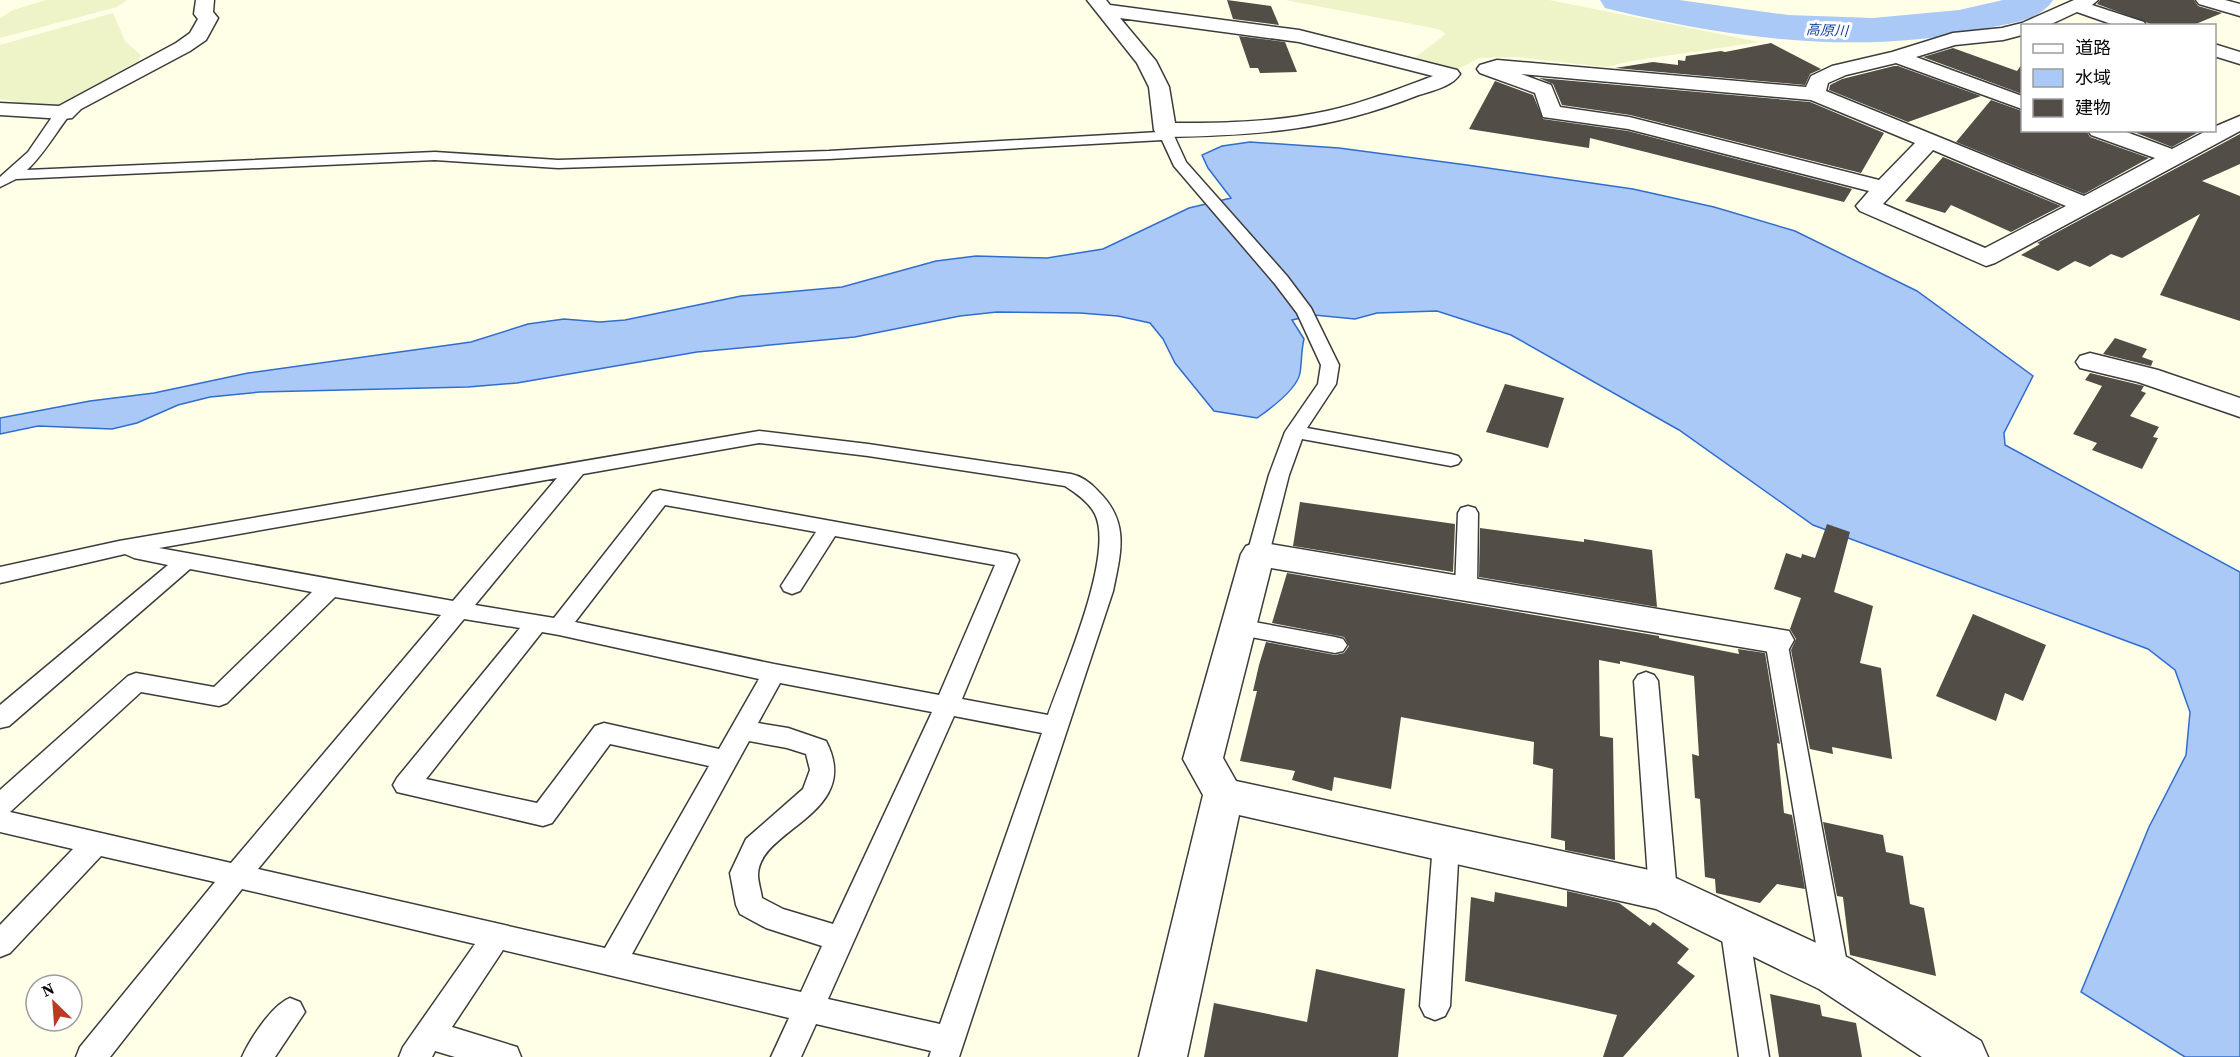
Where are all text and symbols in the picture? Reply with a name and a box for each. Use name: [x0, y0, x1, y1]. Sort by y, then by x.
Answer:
water label: 高原川: [1806, 19, 1850, 41]
legend: [2021, 24, 2216, 132]
text: 道路: [2075, 35, 2111, 60]
text: 水域: [2075, 65, 2111, 90]
text: 建物: [2075, 95, 2111, 120]
north arrow: [24, 973, 84, 1033]
text: N: [38, 977, 58, 1002]

